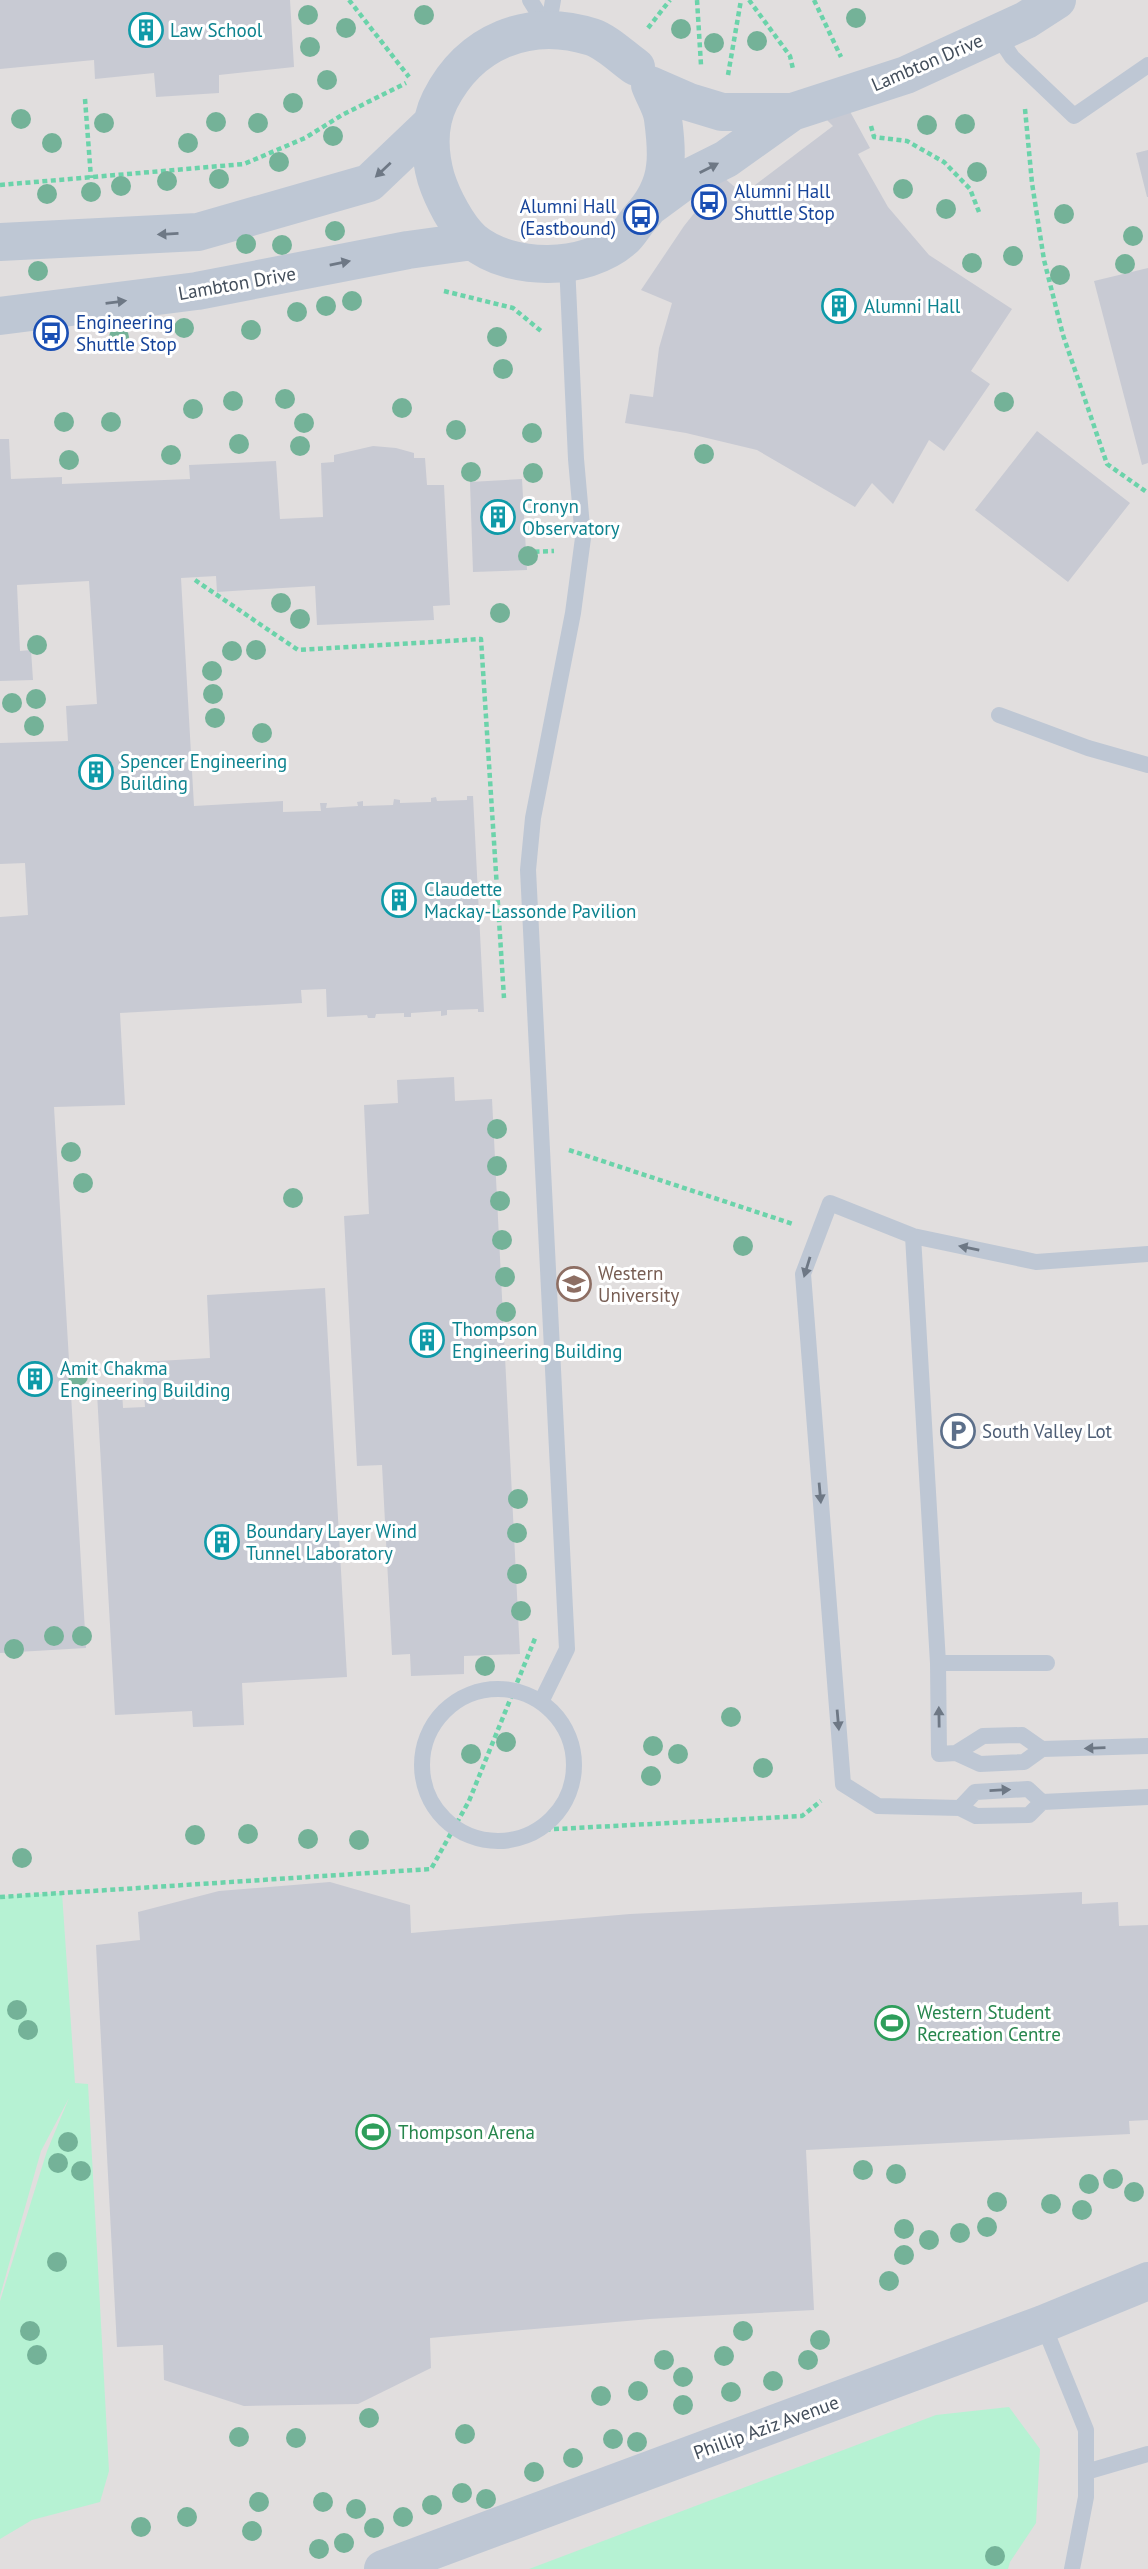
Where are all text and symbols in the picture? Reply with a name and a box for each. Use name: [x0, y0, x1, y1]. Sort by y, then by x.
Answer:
building icon: Law School: [127, 11, 165, 49]
place label: Law School: [170, 18, 263, 42]
street label: Lambton Drive: [868, 28, 986, 96]
one-way arrow: [375, 161, 392, 177]
one-way arrow: [699, 162, 719, 173]
place label: Alumni Hall Shuttle Stop: [734, 179, 835, 225]
bus stop icon: Alumni Hall Shuttle Stop: [690, 183, 728, 221]
place label: Alumni Hall (Eastbound): [520, 194, 616, 240]
bus stop icon: Alumni Hall (Eastbound): [622, 198, 660, 236]
one-way arrow: [156, 228, 178, 239]
one-way arrow: [329, 258, 351, 269]
street label: Lambton Drive: [176, 261, 298, 305]
building icon: Alumni Hall: [820, 287, 858, 325]
place label: Alumni Hall: [864, 294, 961, 318]
one-way arrow: [105, 296, 127, 307]
place label: Engineering Shuttle Stop: [76, 310, 177, 356]
bus stop icon: Engineering Shuttle Stop: [32, 314, 70, 352]
place label: Cronyn Observatory: [522, 494, 620, 540]
building icon: Cronyn Observatory: [479, 498, 517, 536]
place label: Spencer Engineering Building: [120, 749, 287, 795]
building icon: Spencer Engineering Building: [77, 753, 115, 791]
place label: Claudette Mackay-Lassonde Pavilion: [424, 877, 636, 923]
building icon: Claudette Mackay-Lassonde Pavilion: [380, 881, 418, 919]
one-way arrow: [958, 1242, 980, 1253]
one-way arrow: [801, 1257, 811, 1278]
place label: Western University: [598, 1261, 679, 1307]
school or university icon: Western University: [555, 1265, 593, 1303]
place label: Thompson Engineering Building: [452, 1317, 622, 1363]
building icon: Thompson Engineering Building: [408, 1321, 446, 1359]
place label: Amit Chakma Engineering Building: [60, 1356, 230, 1402]
building icon: Amit Chakma Engineering Building: [16, 1360, 54, 1398]
parking icon: South Valley Lot: [939, 1412, 977, 1450]
place label: South Valley Lot: [982, 1419, 1113, 1443]
one-way arrow: [815, 1483, 826, 1505]
place label: Boundary Layer Wind Tunnel Laboratory: [246, 1519, 417, 1565]
building icon: Boundary Layer Wind Tunnel Laboratory: [203, 1523, 241, 1561]
one-way arrow: [933, 1706, 944, 1728]
one-way arrow: [833, 1709, 844, 1731]
one-way arrow: [1084, 1742, 1106, 1753]
one-way arrow: [989, 1784, 1011, 1795]
place label: Western Student Recreation Centre: [917, 2000, 1061, 2046]
sports icon: Western Student Recreation Centre: [873, 2004, 911, 2042]
sports icon: Thompson Arena: [354, 2113, 392, 2151]
place label: Thompson Arena: [398, 2120, 535, 2144]
street label: Phillip Aziz Avenue: [690, 2390, 842, 2464]

